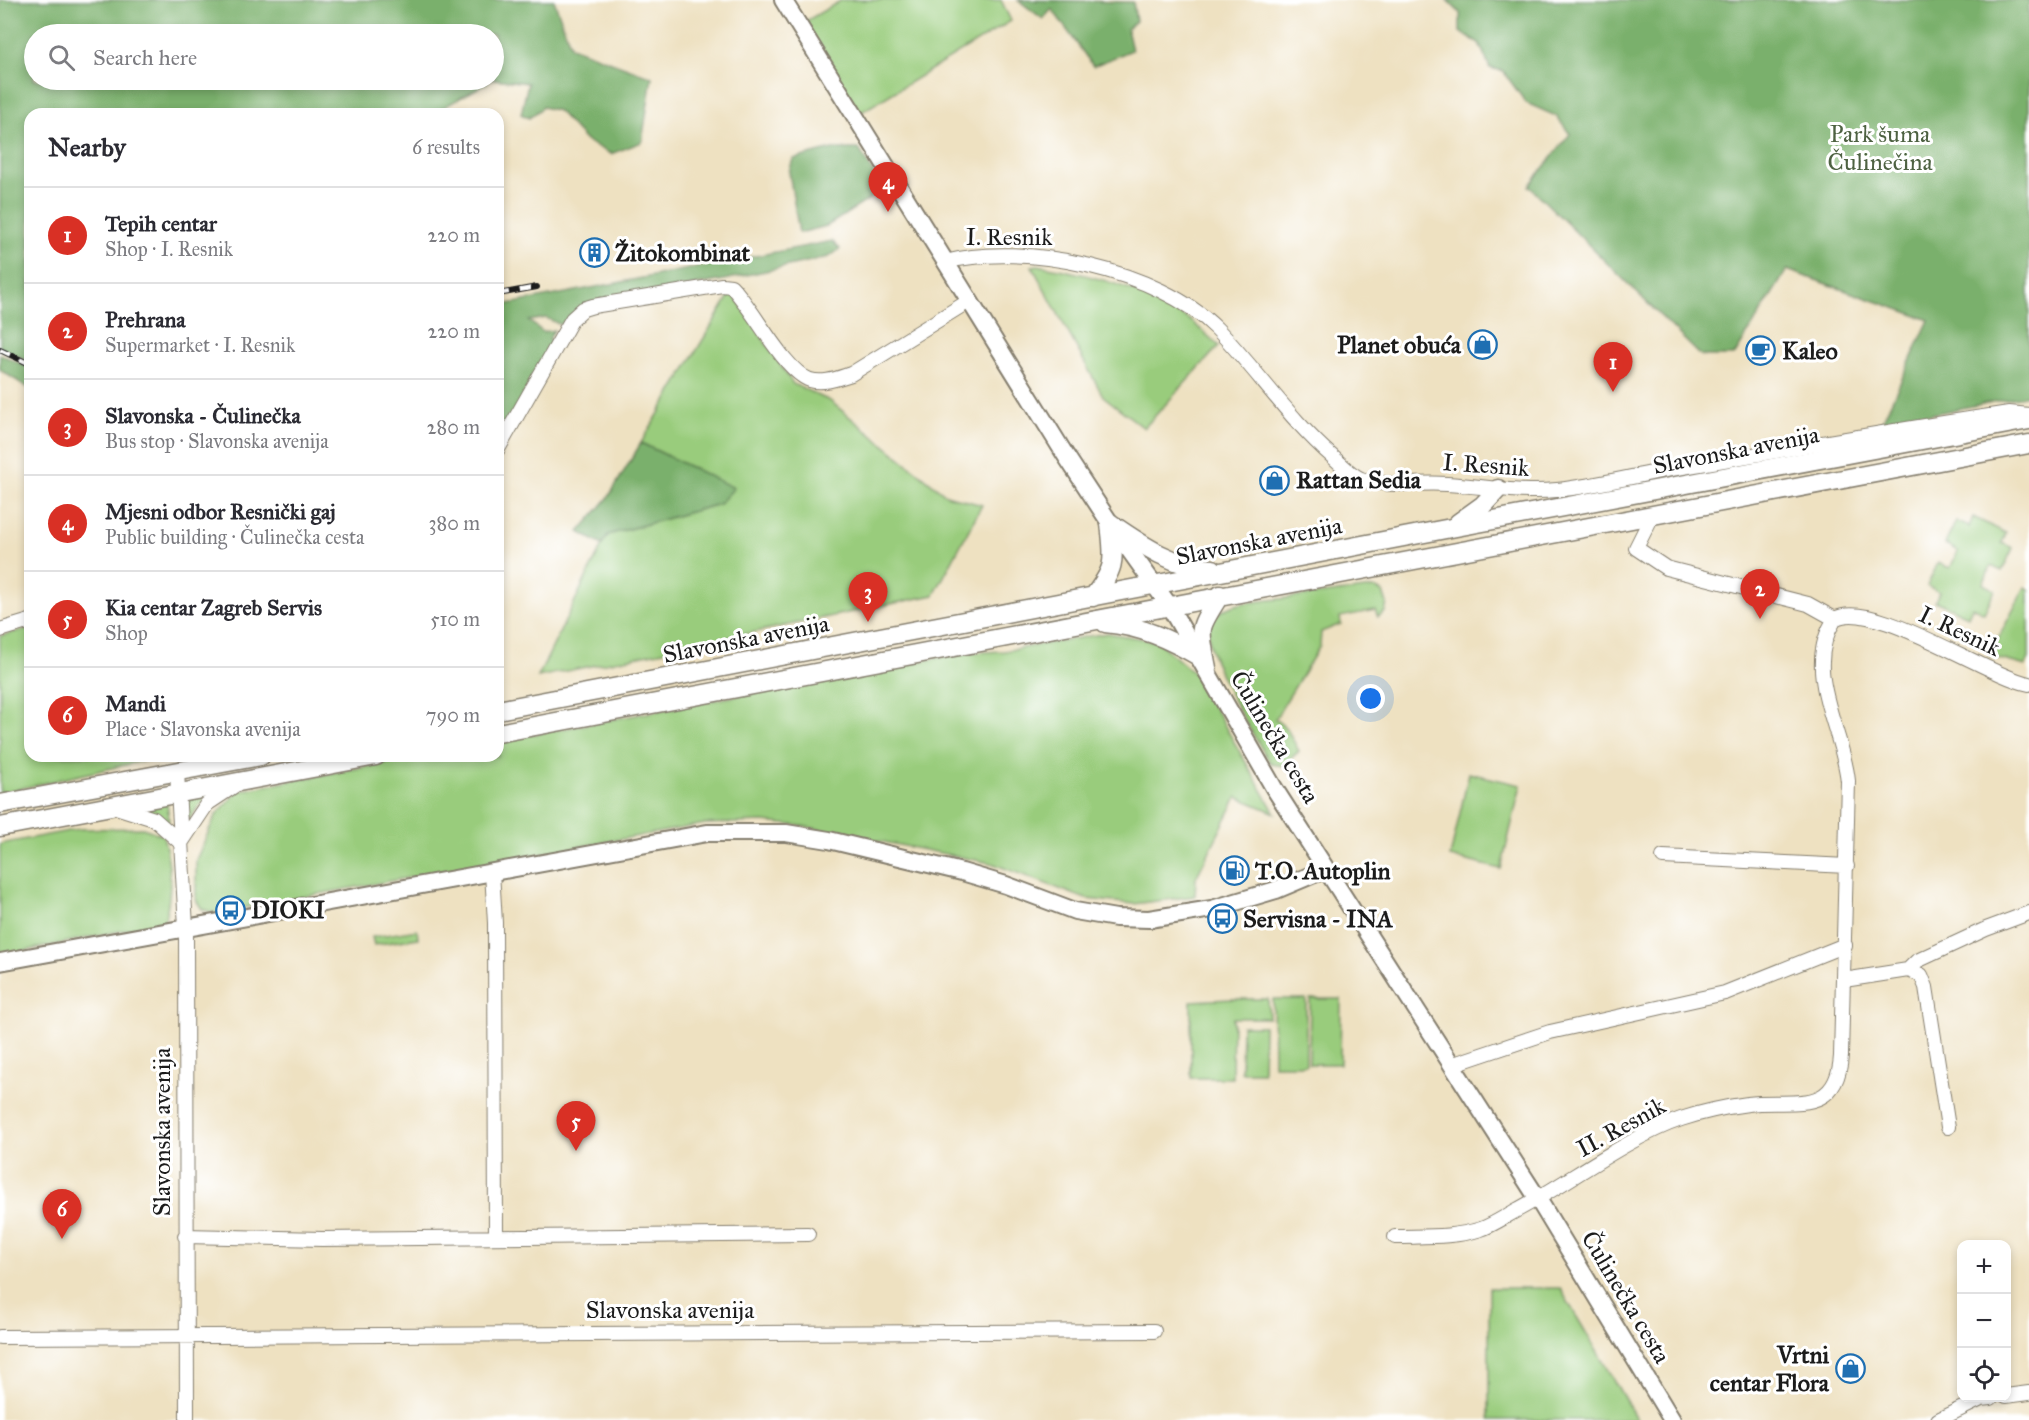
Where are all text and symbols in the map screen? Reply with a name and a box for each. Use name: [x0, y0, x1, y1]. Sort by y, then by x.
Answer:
search box: [24, 24, 504, 90]
icon: search: [45, 41, 78, 74]
text: Search here: [93, 44, 197, 71]
park label: Park šuma Čulinečina: [1827, 119, 1933, 177]
text: Nearby: [48, 131, 126, 163]
text: 6 results: [412, 135, 480, 159]
pin: 4: [868, 162, 908, 212]
text: Tepih centar: [105, 210, 217, 237]
street label: I. Resnik: [966, 222, 1053, 252]
text: 1: [64, 223, 71, 247]
text: 220 m: [428, 223, 480, 247]
text: Shop · I. Resnik: [105, 237, 233, 261]
building icon: Žitokombinat: [578, 237, 610, 269]
place label: Žitokombinat: [615, 238, 751, 268]
text: Prehrana: [105, 306, 186, 333]
text: 2: [63, 319, 72, 343]
text: 220 m: [428, 319, 480, 343]
shop icon: Planet obuća: [1466, 329, 1498, 361]
place label: Planet obuća: [1337, 330, 1462, 360]
text: Supermarket · I. Resnik: [105, 333, 295, 357]
cafe icon: Kaleo: [1745, 335, 1777, 367]
place label: Kaleo: [1782, 336, 1838, 366]
pin: 1: [1594, 342, 1632, 392]
text: Slavonska - Čulinečka: [105, 402, 301, 429]
text: 3: [64, 415, 72, 439]
text: 280 m: [427, 415, 480, 439]
street label: Slavonska avenija: [1650, 419, 1822, 481]
text: Bus stop · Slavonska avenija: [105, 429, 329, 453]
street label: I. Resnik: [1442, 447, 1531, 483]
shop icon: Rattan Sedia: [1259, 464, 1291, 496]
place label: Rattan Sedia: [1296, 465, 1422, 495]
text: Mjesni odbor Resnički gaj: [105, 498, 336, 525]
street label: Slavonska avenija: [1173, 510, 1345, 572]
text: 4: [62, 511, 73, 535]
text: 380 m: [429, 511, 480, 535]
text: Public building · Čulinečka cesta: [105, 525, 365, 549]
pin: 2: [1740, 570, 1780, 619]
pin: 3: [848, 572, 888, 622]
text: Kia centar Zagreb Servis: [105, 594, 322, 621]
street label: I. Resnik: [1914, 599, 2006, 663]
text: 5: [63, 607, 72, 631]
text: 510 m: [430, 607, 480, 631]
street label: Slavonska avenija: [660, 608, 832, 670]
text: Shop: [105, 621, 148, 645]
street label: Čulinečka cesta: [1224, 665, 1327, 809]
your location: [1356, 684, 1385, 713]
text: Mandi: [105, 690, 166, 717]
text: 6: [62, 703, 73, 727]
text: 790 m: [426, 703, 480, 727]
text: Place · Slavonska avenija: [105, 717, 301, 741]
fuel station icon: T.O. Autoplin: [1218, 855, 1250, 887]
place label: T.O. Autoplin: [1254, 856, 1390, 886]
bus stop icon: DIOKI: [214, 894, 246, 926]
place label: DIOKI: [251, 895, 325, 925]
bus stop icon: Servisna - INA: [1206, 903, 1238, 935]
place label: Servisna - INA: [1243, 904, 1394, 934]
street label: Slavonska avenija: [147, 1047, 177, 1216]
street label: II. Resnik: [1571, 1090, 1671, 1164]
pin: 5: [556, 1102, 596, 1151]
pin: 6: [42, 1190, 82, 1239]
street label: Čulinečka cesta: [1575, 1225, 1678, 1369]
map controls: [1957, 1240, 2011, 1402]
button: +: [1957, 1240, 2011, 1294]
button: −: [1957, 1294, 2011, 1348]
street label: Slavonska avenija: [586, 1295, 755, 1325]
place label: Vrtni centar Flora: [1710, 1340, 1830, 1398]
button: locate: [1957, 1348, 2011, 1402]
shop icon: Vrtni centar Flora: [1834, 1353, 1866, 1385]

